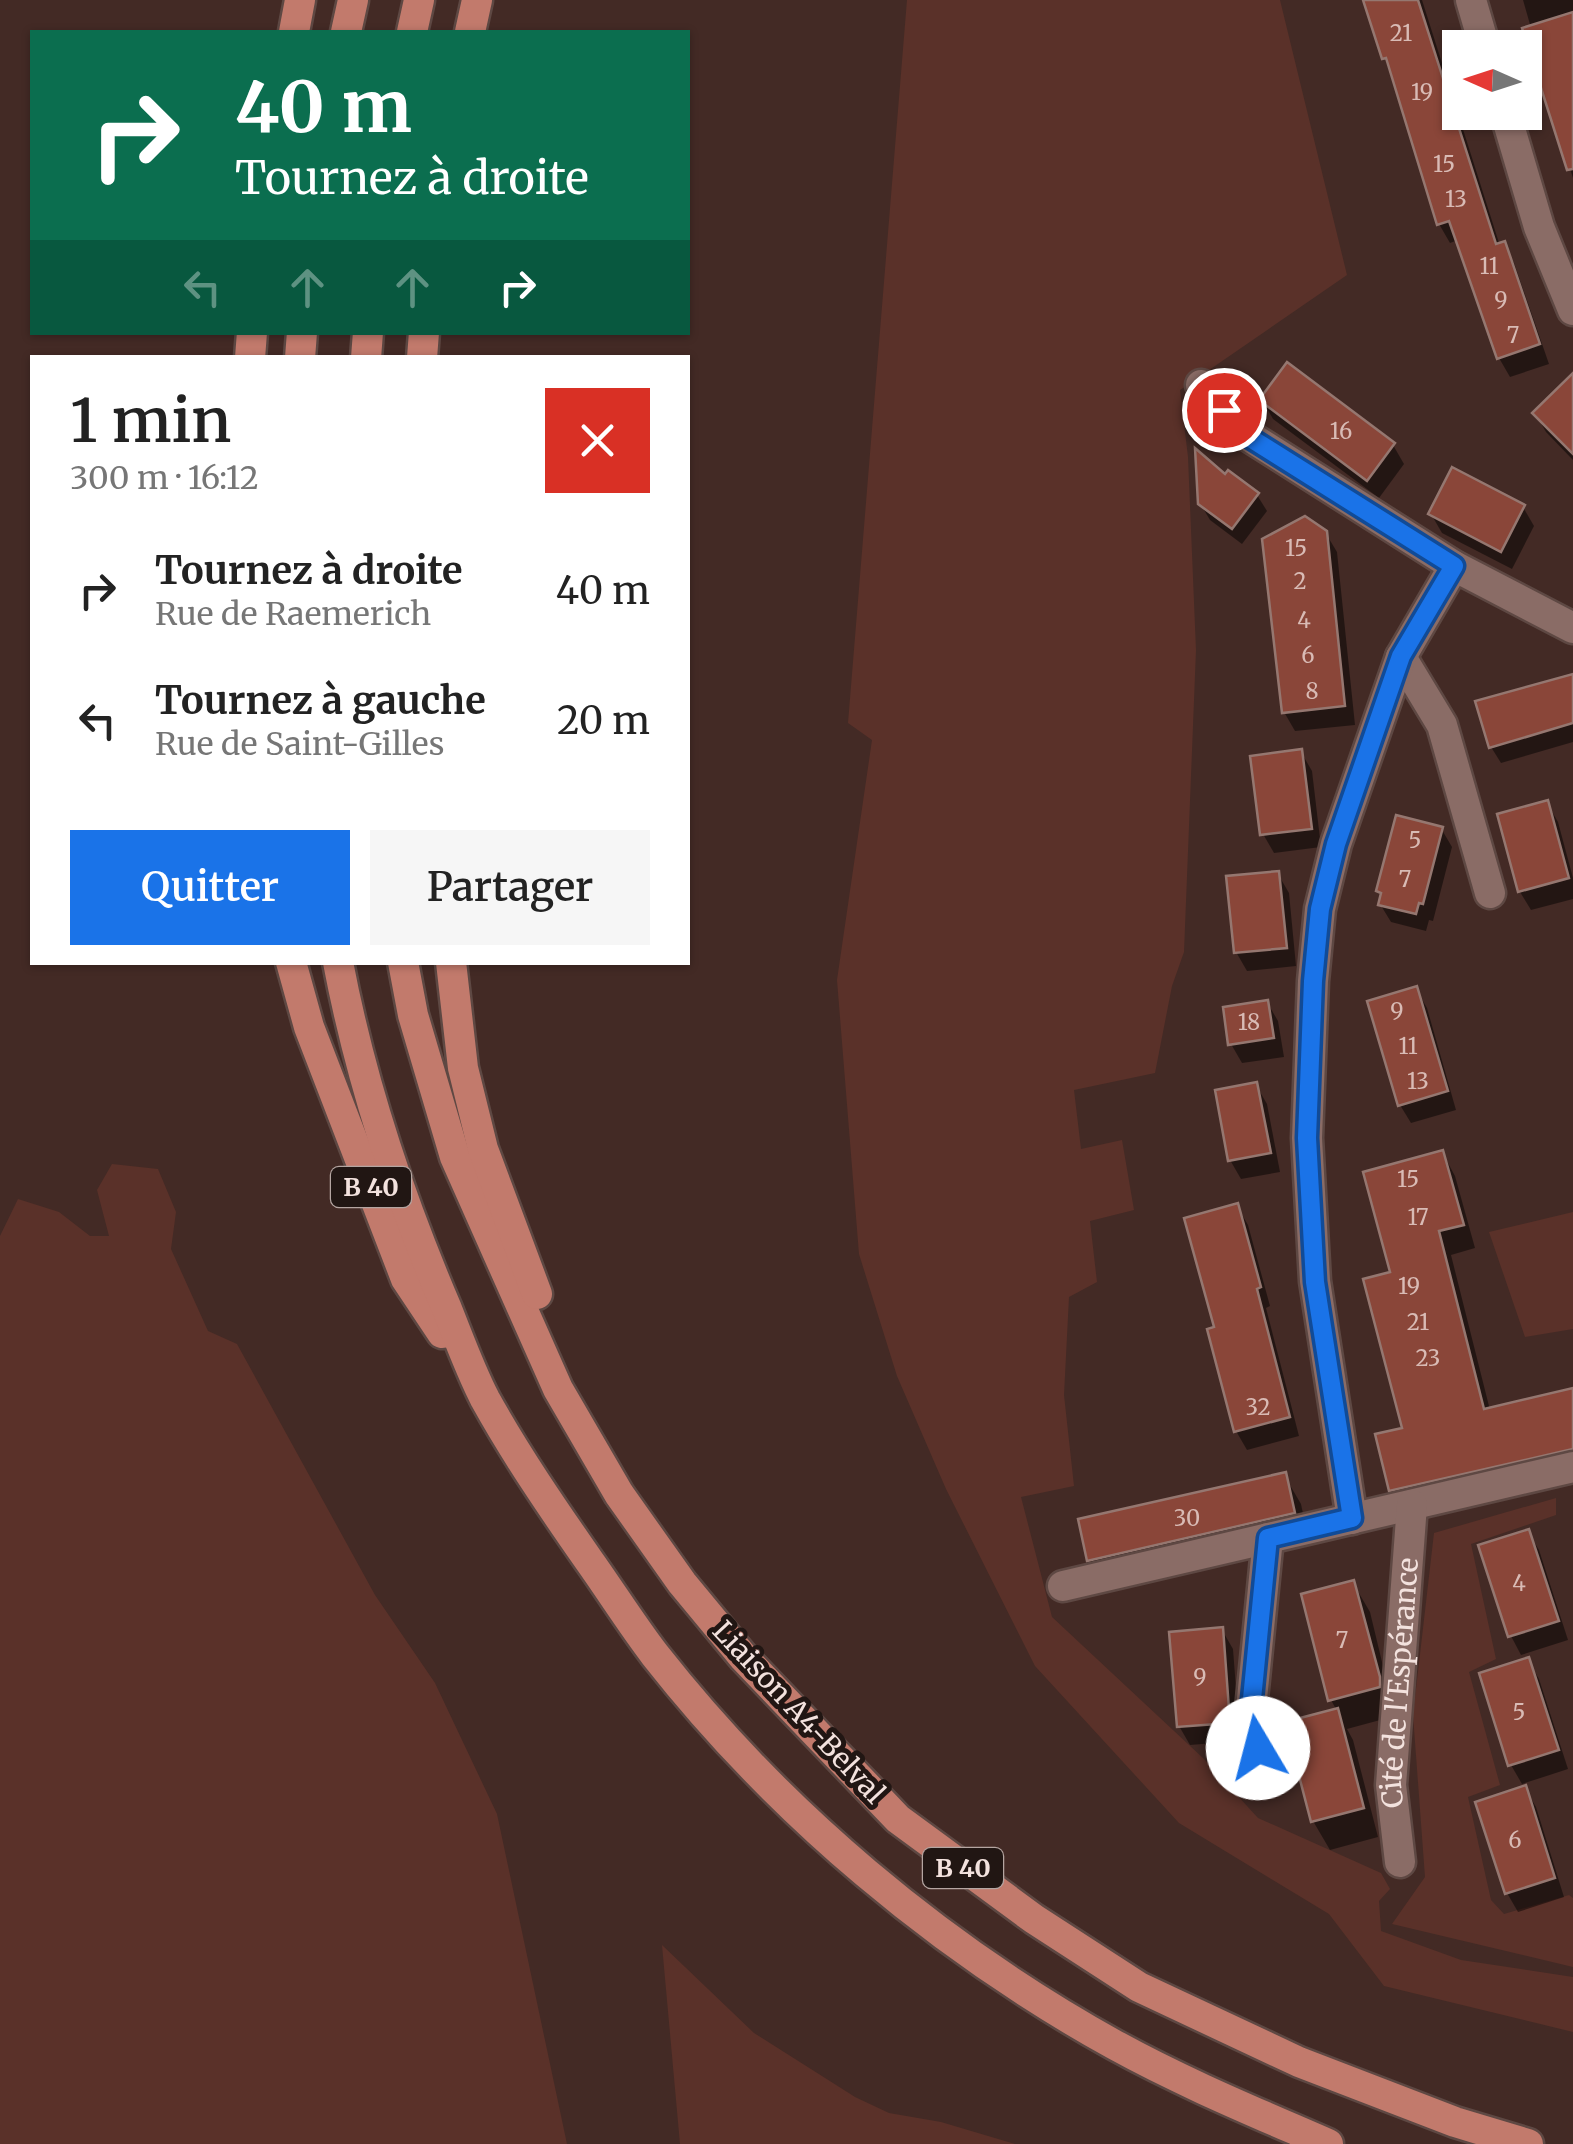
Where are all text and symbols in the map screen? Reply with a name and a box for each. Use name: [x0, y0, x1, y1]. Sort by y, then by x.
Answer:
house number: 21: [1390, 19, 1412, 47]
north arrow: [1442, 30, 1542, 130]
map controls: [1442, 30, 1542, 130]
text: 40 m: [235, 63, 412, 151]
icon: right: [70, 70, 200, 200]
house number: 19: [1411, 78, 1433, 106]
text: Tournez à droite: [235, 150, 589, 206]
house number: 15: [1433, 150, 1455, 178]
house number: 13: [1445, 185, 1467, 213]
house number: 11: [1479, 252, 1499, 280]
icon: left: [175, 260, 230, 315]
icon: ahead: [280, 260, 335, 315]
icon: ahead: [385, 260, 440, 315]
icon: right: [490, 260, 545, 315]
house number: 9: [1494, 286, 1508, 314]
house number: 7: [1507, 321, 1519, 349]
pin: [1182, 368, 1267, 453]
text: 1 min: [70, 383, 231, 458]
icon: arrive: [1197, 383, 1252, 438]
button: close: [545, 388, 650, 493]
house number: 16: [1330, 417, 1352, 445]
text: 300 m · 16:12: [70, 458, 259, 498]
house number: 15: [1285, 534, 1307, 562]
text: Tournez à droite: [155, 547, 463, 594]
icon: right: [70, 563, 125, 618]
text: 40 m: [556, 567, 650, 614]
house number: 2: [1293, 567, 1307, 595]
text: Rue de Raemerich: [155, 594, 431, 634]
house number: 4: [1297, 606, 1311, 634]
house number: 6: [1301, 641, 1315, 669]
text: Tournez à gauche: [155, 677, 486, 724]
house number: 8: [1305, 677, 1319, 705]
icon: left: [70, 693, 125, 748]
text: 20 m: [557, 697, 650, 744]
text: Rue de Saint-Gilles: [155, 724, 444, 764]
house number: 5: [1409, 826, 1421, 854]
button: Quitter: [70, 830, 350, 945]
button: Partager: [370, 830, 650, 945]
house number: 7: [1399, 865, 1411, 893]
house number: 9: [1390, 997, 1404, 1025]
house number: 18: [1238, 1008, 1260, 1036]
house number: 11: [1398, 1032, 1418, 1060]
house number: 13: [1407, 1067, 1429, 1095]
house number: 15: [1397, 1165, 1419, 1193]
road number: B 40: [331, 1167, 411, 1207]
house number: 17: [1407, 1203, 1429, 1231]
house number: 19: [1398, 1272, 1420, 1300]
house number: 21: [1407, 1308, 1429, 1336]
house number: 23: [1416, 1344, 1440, 1372]
house number: 32: [1246, 1393, 1271, 1421]
house number: 30: [1174, 1504, 1200, 1532]
street label: Cité de l'Espérance: [1373, 1556, 1426, 1810]
house number: 4: [1512, 1569, 1526, 1597]
street label: Liaison A4-Belval: [705, 1613, 893, 1811]
house number: 7: [1336, 1626, 1348, 1654]
house number: 9: [1193, 1663, 1207, 1691]
position arrow: [1206, 1696, 1310, 1800]
house number: 5: [1513, 1698, 1525, 1726]
house number: 6: [1508, 1826, 1522, 1854]
road number: B 40: [923, 1848, 1003, 1888]

